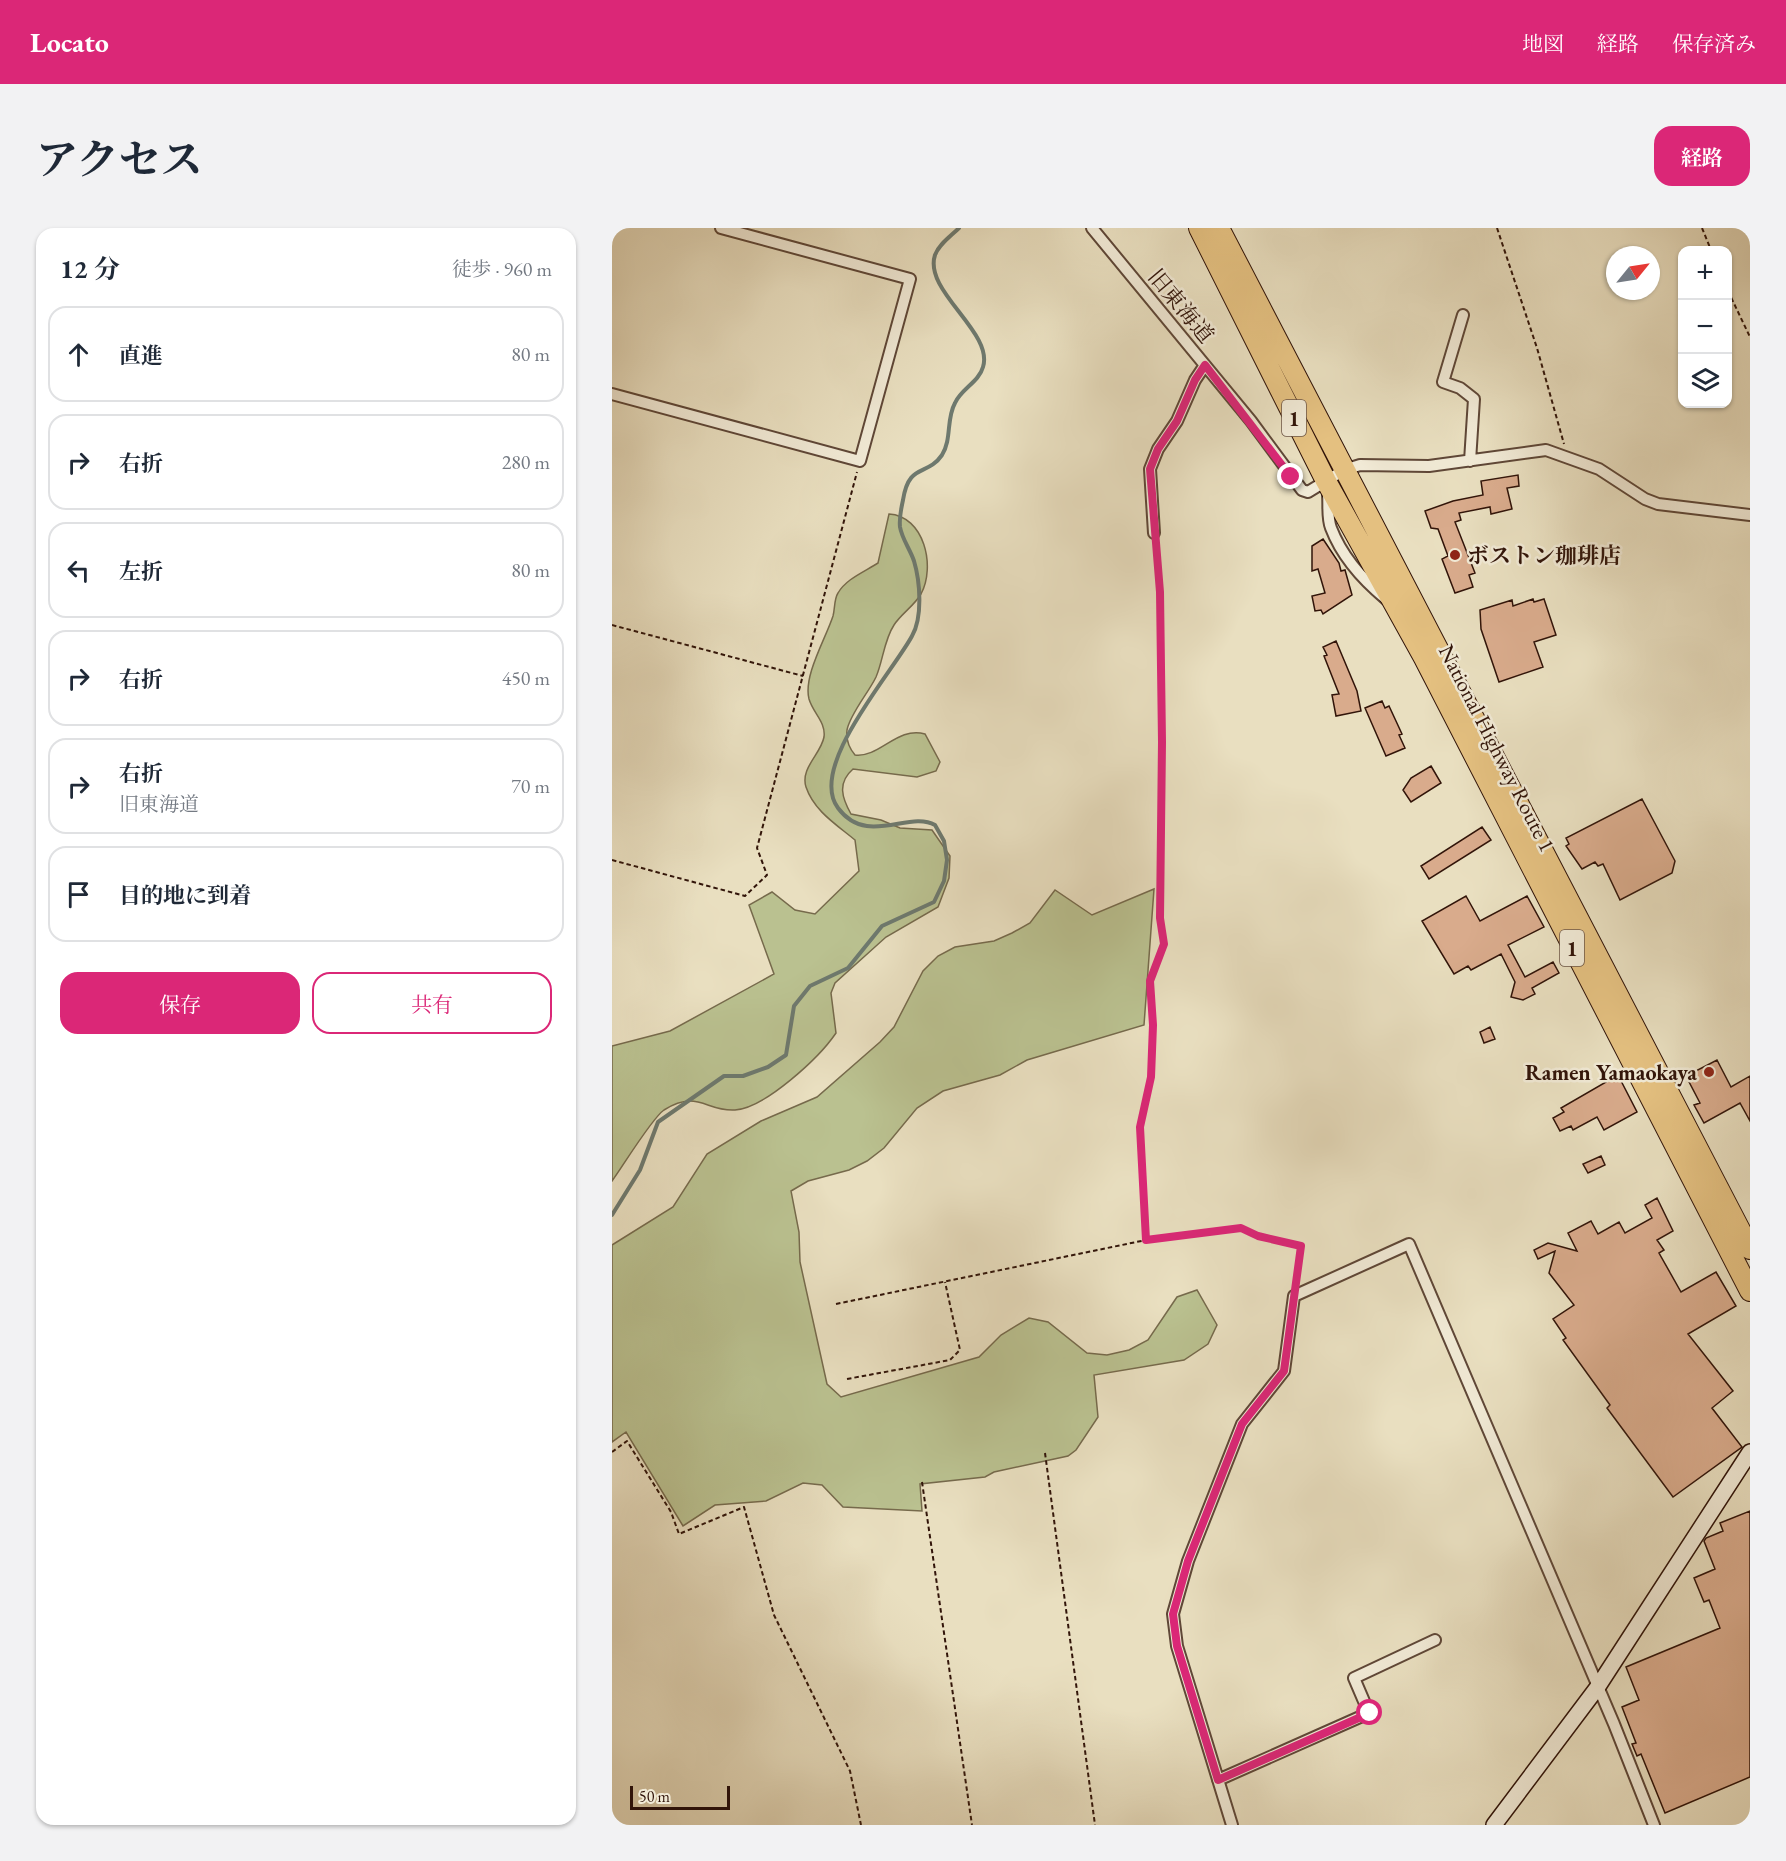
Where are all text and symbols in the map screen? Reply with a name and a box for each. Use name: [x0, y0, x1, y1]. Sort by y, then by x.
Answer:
text: Locato: [30, 24, 109, 60]
text: 地図: [1522, 30, 1564, 57]
text: 経路: [1597, 30, 1639, 57]
text: 保存済み: [1672, 30, 1756, 57]
button: 経路: [1654, 126, 1750, 186]
text: アクセス: [36, 132, 203, 187]
north arrow: [1606, 246, 1660, 300]
map controls: [1678, 246, 1732, 408]
button: +: [1678, 246, 1732, 300]
text: 12 分: [60, 252, 120, 286]
text: 徒歩 · 960 m: [452, 256, 552, 282]
street label: 旧東海道: [1142, 263, 1220, 349]
button: −: [1678, 300, 1732, 354]
icon: ahead: [62, 338, 95, 371]
text: 直進: [119, 341, 163, 370]
text: 80 m: [511, 341, 550, 367]
button: layers: [1678, 354, 1732, 408]
road number: 1: [1282, 400, 1306, 436]
icon: right: [62, 446, 95, 479]
text: 右折: [119, 449, 163, 478]
text: 280 m: [502, 449, 550, 475]
route end: [1277, 463, 1303, 489]
place label: ボストン珈琲店: [1467, 541, 1621, 570]
marker: ボストン珈琲店: [1448, 548, 1462, 562]
icon: left: [62, 554, 95, 587]
text: 左折: [119, 557, 163, 586]
text: 80 m: [511, 557, 550, 583]
street label: National Highway Route 1: [1432, 639, 1562, 857]
icon: right: [62, 662, 95, 695]
text: 右折: [119, 665, 163, 694]
text: 450 m: [502, 665, 550, 691]
text: 右折: [119, 759, 163, 788]
icon: right: [62, 770, 95, 803]
text: 70 m: [511, 773, 550, 799]
text: 旧東海道: [119, 791, 199, 817]
icon: arrive: [62, 878, 95, 911]
text: 目的地に到着: [119, 881, 251, 910]
road number: 1: [1560, 930, 1584, 966]
button: 保存: [60, 972, 300, 1034]
button: 共有: [312, 972, 552, 1034]
place label: Ramen Yamaokaya: [1525, 1058, 1697, 1087]
marker: Ramen Yamaokaya: [1702, 1065, 1716, 1079]
route start: [1356, 1699, 1382, 1725]
scale bar: [630, 1783, 730, 1810]
text: 50 m: [639, 1786, 670, 1807]

